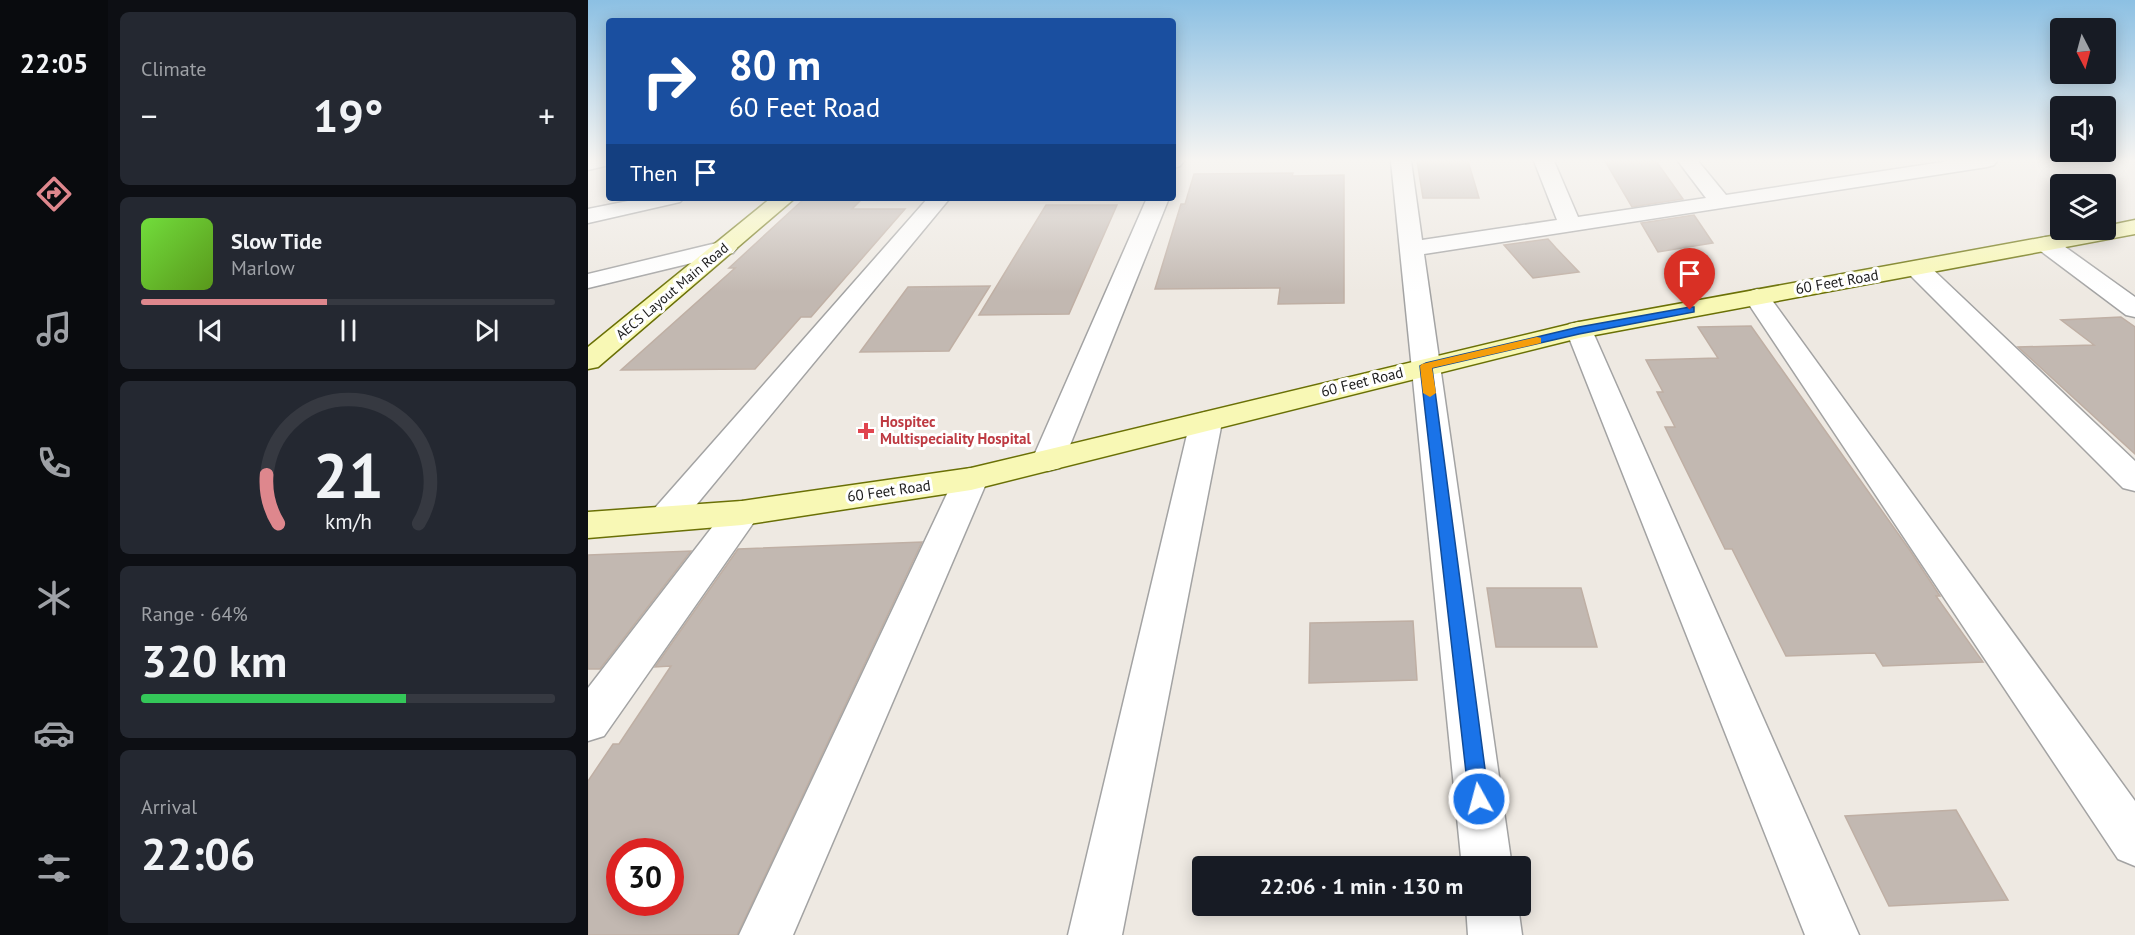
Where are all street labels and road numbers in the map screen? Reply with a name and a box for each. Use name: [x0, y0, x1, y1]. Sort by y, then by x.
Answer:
street label: AECS Layout Main Road: [612, 239, 732, 343]
street label: 60 Feet Road: [1794, 265, 1880, 298]
street label: 60 Feet Road: [1319, 362, 1405, 401]
street label: 60 Feet Road: [846, 475, 932, 506]

